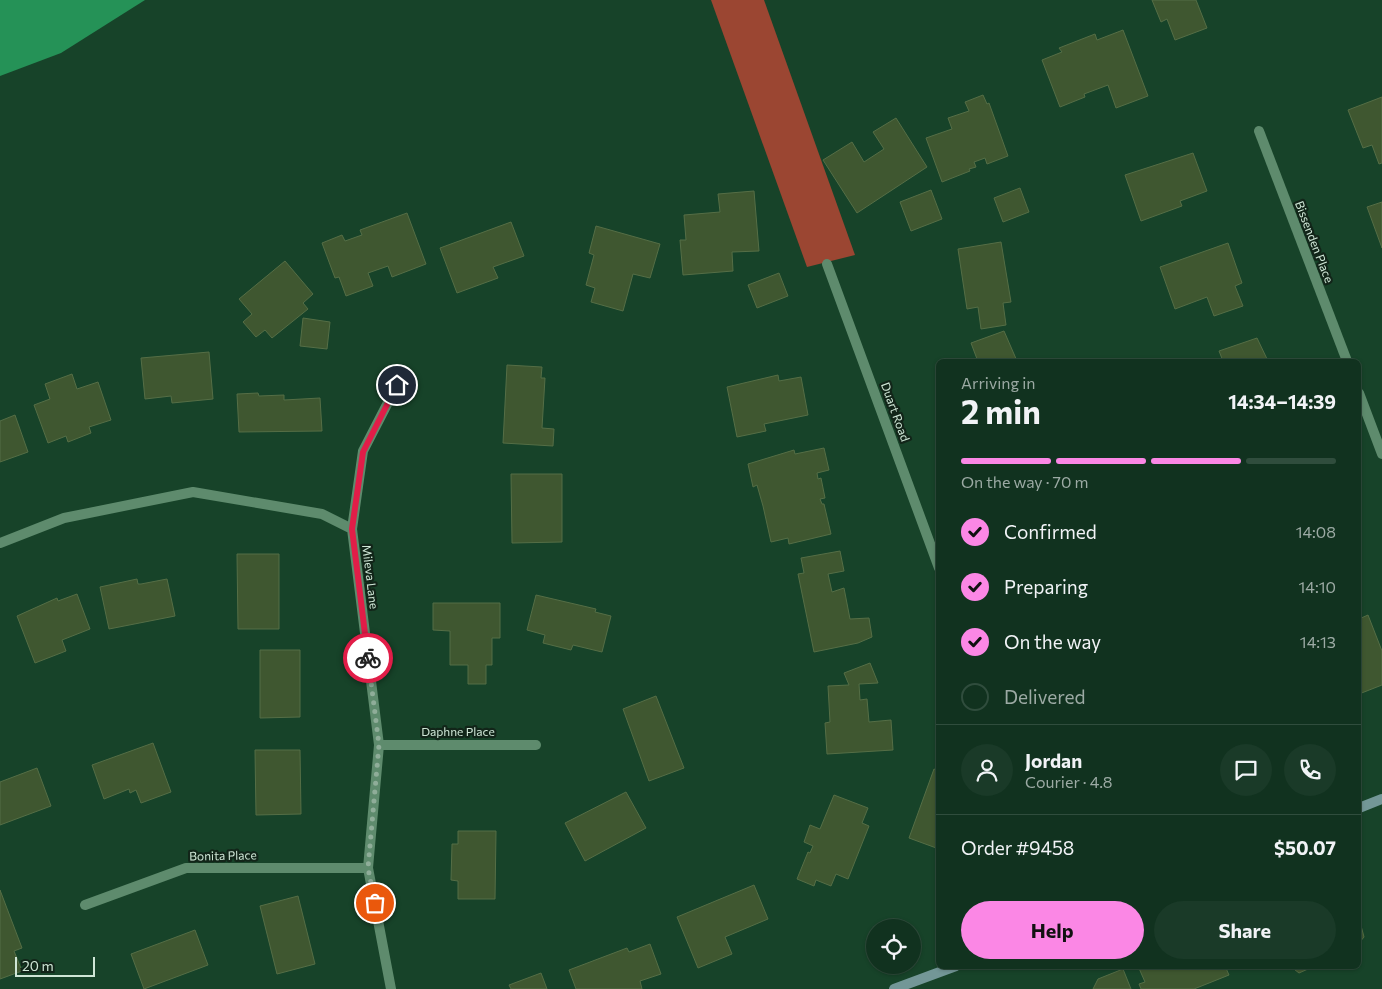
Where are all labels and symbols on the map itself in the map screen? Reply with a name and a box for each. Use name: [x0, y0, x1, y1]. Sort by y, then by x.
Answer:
street label: Bissenden Place: [1293, 199, 1337, 285]
pin: [376, 364, 418, 406]
street label: Duart Road: [879, 380, 913, 443]
street label: Mileva Lane: [360, 544, 382, 610]
courier: [343, 633, 393, 683]
street label: Daphne Place: [421, 724, 495, 738]
street label: Bonita Place: [189, 847, 257, 863]
pin: [354, 882, 396, 924]
scale bar: [15, 954, 95, 977]

